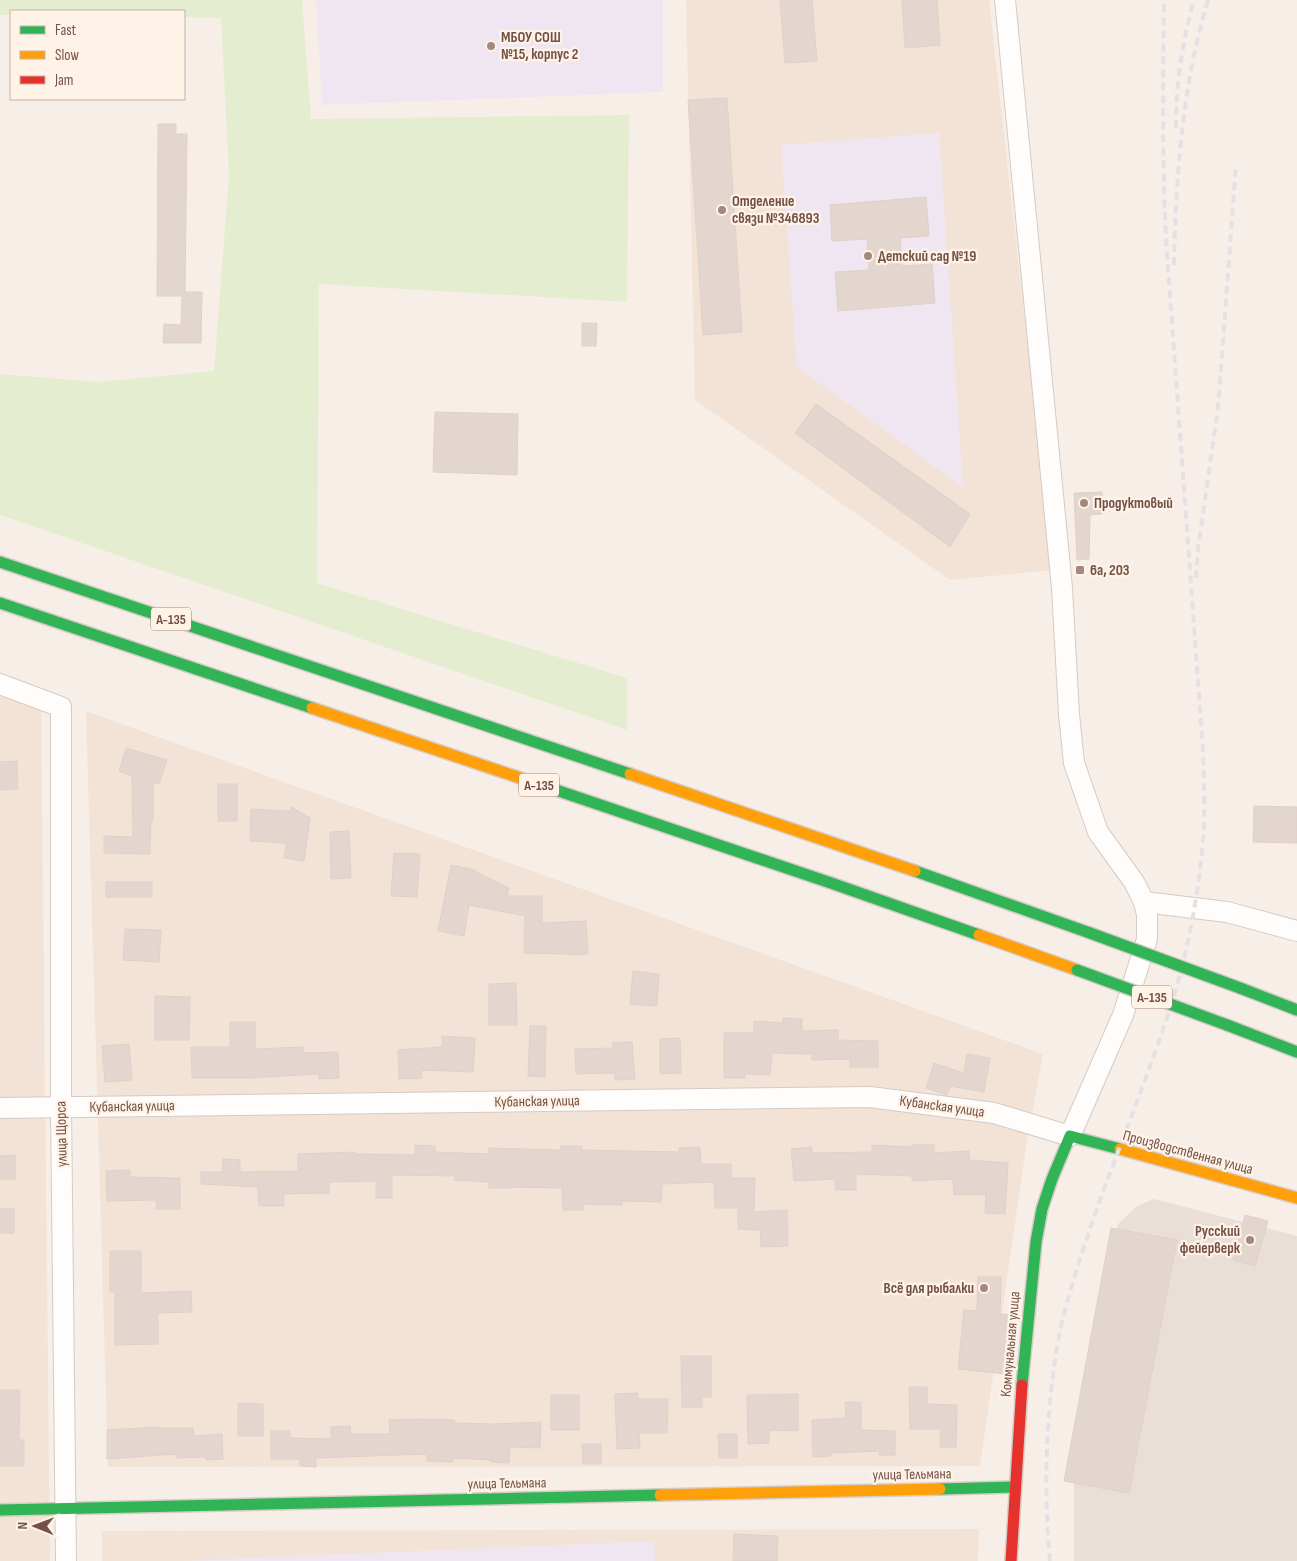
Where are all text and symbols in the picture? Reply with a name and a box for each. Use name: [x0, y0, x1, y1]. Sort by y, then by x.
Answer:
legend: [10, 10, 185, 100]
text: Fast: [55, 21, 77, 40]
place label: МБОУ СОШ №15, корпус 2: [501, 28, 578, 64]
marker: МБОУ СОШ №15, корпус 2: [485, 40, 497, 52]
text: Slow: [55, 46, 79, 65]
text: Jam: [54, 71, 73, 90]
place label: Отделение связи №346893: [732, 192, 820, 228]
marker: Отделение связи №346893: [716, 204, 728, 216]
place label: Детский сад №19: [878, 247, 976, 266]
marker: Детский сад №19: [862, 250, 874, 262]
place label: Продуктовый: [1094, 494, 1173, 513]
marker: Продуктовый: [1078, 497, 1090, 509]
place label: 6a, 203: [1090, 561, 1130, 580]
marker: 6a, 203: [1074, 564, 1086, 576]
road number: А-135: [151, 608, 191, 630]
road number: А-135: [519, 774, 559, 796]
road number: А-135: [1132, 986, 1172, 1009]
street label: Кубанская улица: [494, 1091, 580, 1112]
street label: Кубанская улица: [898, 1091, 986, 1122]
street label: Кубанская улица: [89, 1096, 175, 1117]
street label: улица Щорса: [51, 1101, 72, 1167]
street label: Производственная улица: [1121, 1126, 1255, 1179]
place label: Русский фейерверк: [1180, 1222, 1241, 1258]
marker: Русский фейерверк: [1244, 1234, 1256, 1246]
place label: Всё для рыбалки: [884, 1279, 974, 1298]
marker: Всё для рыбалки: [978, 1282, 990, 1294]
street label: Коммунальная улица: [996, 1290, 1025, 1398]
street label: улица Тельмана: [872, 1464, 952, 1485]
street label: улица Тельмана: [467, 1473, 547, 1494]
north arrow: [10, 1501, 60, 1551]
text: N: [14, 1522, 31, 1530]

